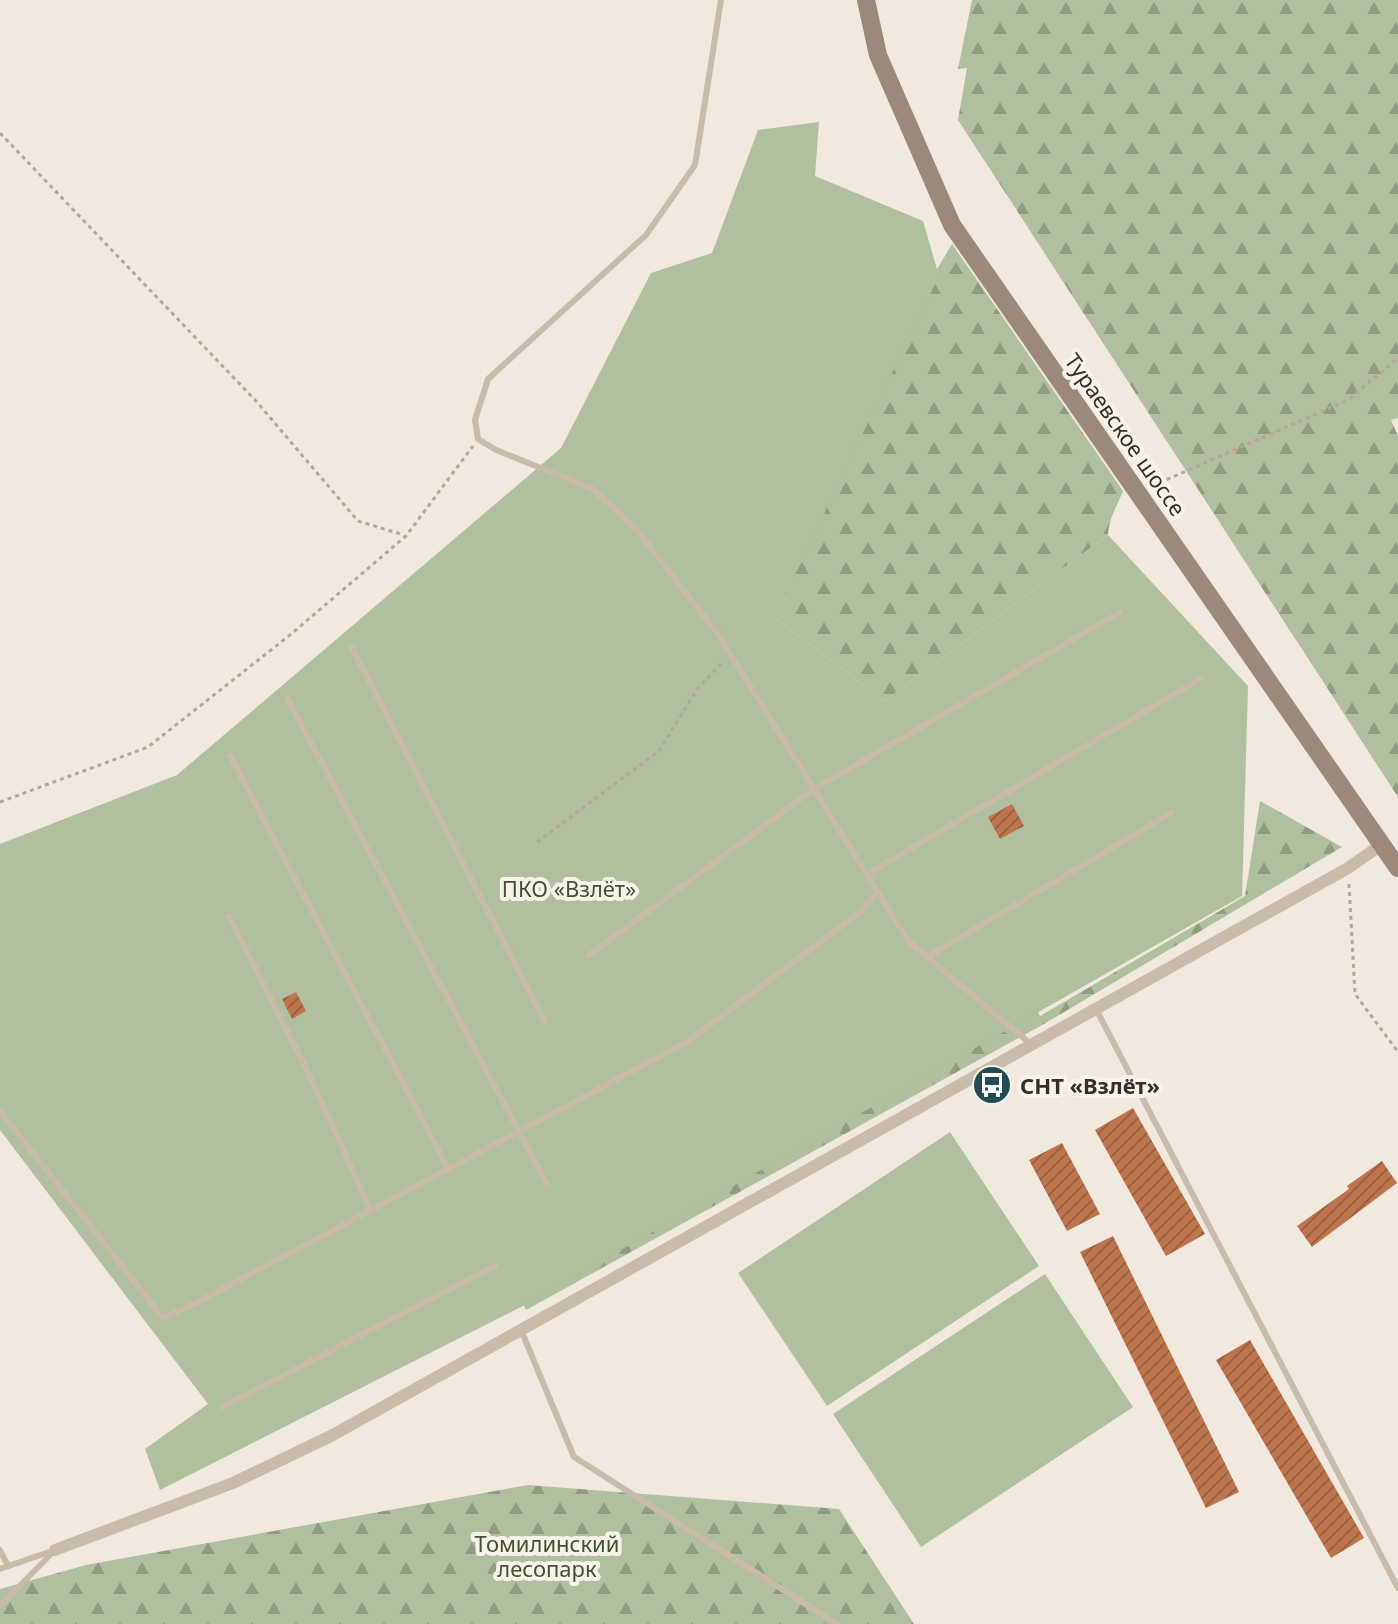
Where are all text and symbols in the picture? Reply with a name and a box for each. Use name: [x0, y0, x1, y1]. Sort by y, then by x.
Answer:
street label: Тураевское шоссе: [1059, 347, 1193, 521]
park label: ПКО «Взлёт»: [502, 873, 636, 903]
bus stop icon: СНТ «Взлёт»: [971, 1064, 1013, 1106]
place label: СНТ «Взлёт»: [1020, 1070, 1160, 1100]
park label: Томилинский лесопарк: [475, 1528, 619, 1583]

